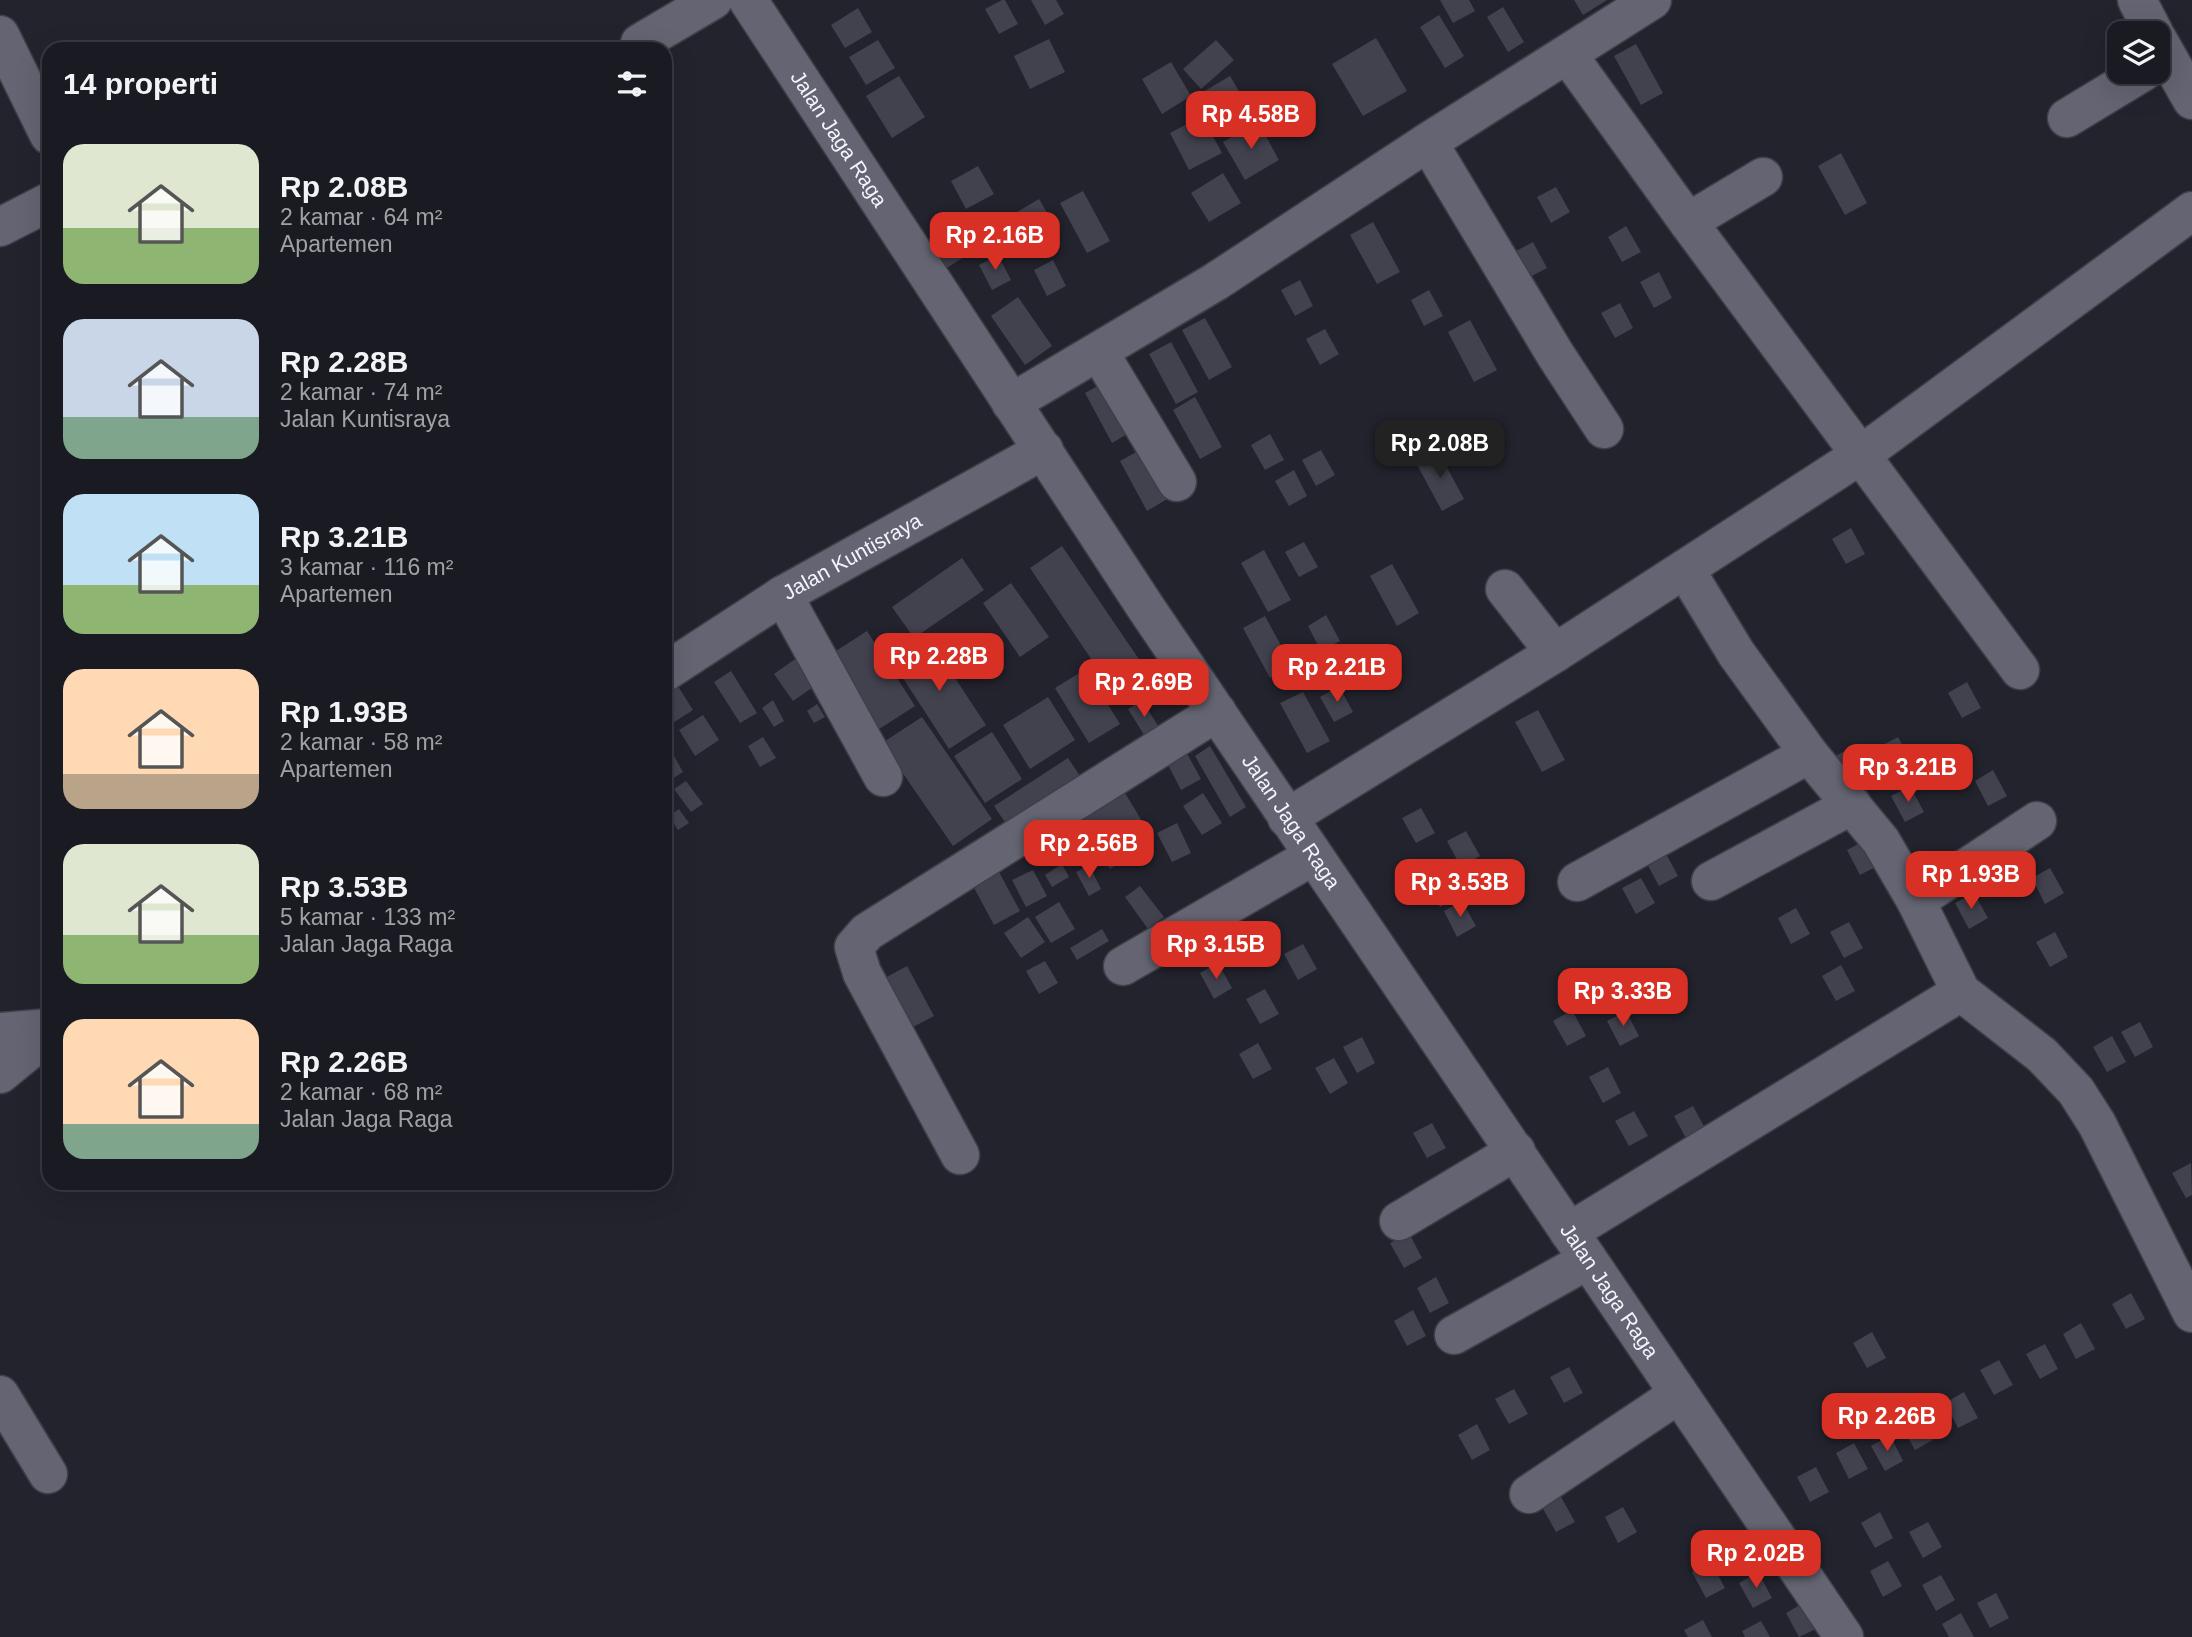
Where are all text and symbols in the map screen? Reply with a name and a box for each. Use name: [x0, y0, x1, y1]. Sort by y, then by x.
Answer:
map controls: [2107, 21, 2170, 84]
button: layers: [2107, 21, 2170, 84]
icon: filters: [613, 65, 651, 103]
street label: Jalan Jaga Raga: [787, 66, 892, 211]
text: 14 properti: [63, 67, 218, 100]
pin: Rp 4.58B: [1179, 92, 1323, 151]
text: Rp 4.58B: [1202, 101, 1300, 127]
text: Rp 2.08B: [280, 170, 408, 203]
icon: home: [119, 172, 203, 256]
text: 2 kamar · 64 m²: [280, 204, 442, 230]
pin: Rp 2.16B: [923, 212, 1067, 272]
text: Rp 2.16B: [946, 222, 1044, 248]
text: Apartemen: [280, 231, 393, 257]
text: Rp 2.28B: [280, 345, 408, 378]
icon: home: [119, 347, 203, 431]
text: 2 kamar · 74 m²: [280, 379, 442, 405]
text: Jalan Kuntisraya: [280, 406, 450, 432]
pin: Rp 2.08B: [1368, 420, 1512, 480]
text: Rp 2.08B: [1391, 430, 1489, 456]
street label: Jalan Kuntisraya: [778, 508, 926, 604]
text: Rp 3.21B: [280, 520, 408, 553]
icon: home: [119, 522, 203, 606]
text: 3 kamar · 116 m²: [280, 554, 453, 580]
text: Apartemen: [280, 581, 393, 607]
pin: Rp 2.28B: [867, 634, 1011, 693]
text: Rp 2.28B: [890, 643, 988, 669]
pin: Rp 2.21B: [1265, 644, 1409, 704]
text: Rp 2.21B: [1288, 654, 1386, 680]
pin: Rp 2.69B: [1072, 660, 1216, 719]
text: Rp 2.69B: [1095, 669, 1193, 695]
text: Rp 1.93B: [280, 695, 408, 728]
icon: home: [119, 697, 203, 781]
text: 2 kamar · 58 m²: [280, 729, 442, 755]
pin: Rp 3.21B: [1836, 744, 1980, 804]
street label: Jalan Jaga Raga: [1238, 750, 1345, 893]
text: Rp 3.21B: [1859, 754, 1957, 780]
text: Apartemen: [280, 756, 393, 782]
pin: Rp 2.56B: [1017, 820, 1161, 880]
text: Rp 2.56B: [1040, 830, 1138, 856]
pin: Rp 1.93B: [1899, 852, 2043, 911]
pin: Rp 3.53B: [1388, 860, 1532, 919]
text: Rp 1.93B: [1922, 861, 2020, 887]
text: Rp 3.53B: [1411, 869, 1509, 895]
text: Rp 3.53B: [280, 870, 408, 903]
icon: home: [119, 872, 203, 956]
text: 5 kamar · 133 m²: [280, 904, 455, 930]
pin: Rp 3.15B: [1144, 922, 1288, 981]
text: Jalan Jaga Raga: [280, 931, 453, 957]
text: Rp 3.15B: [1167, 931, 1265, 957]
pin: Rp 3.33B: [1551, 968, 1695, 1028]
text: Rp 3.33B: [1574, 978, 1672, 1004]
text: Rp 2.26B: [280, 1045, 408, 1078]
icon: home: [119, 1047, 203, 1131]
text: 2 kamar · 68 m²: [280, 1079, 442, 1105]
text: Jalan Jaga Raga: [280, 1106, 453, 1132]
street label: Jalan Jaga Raga: [1556, 1219, 1664, 1363]
pin: Rp 2.26B: [1815, 1394, 1959, 1453]
text: Rp 2.26B: [1838, 1403, 1936, 1429]
pin: Rp 2.02B: [1684, 1530, 1828, 1590]
text: Rp 2.02B: [1707, 1540, 1805, 1566]

